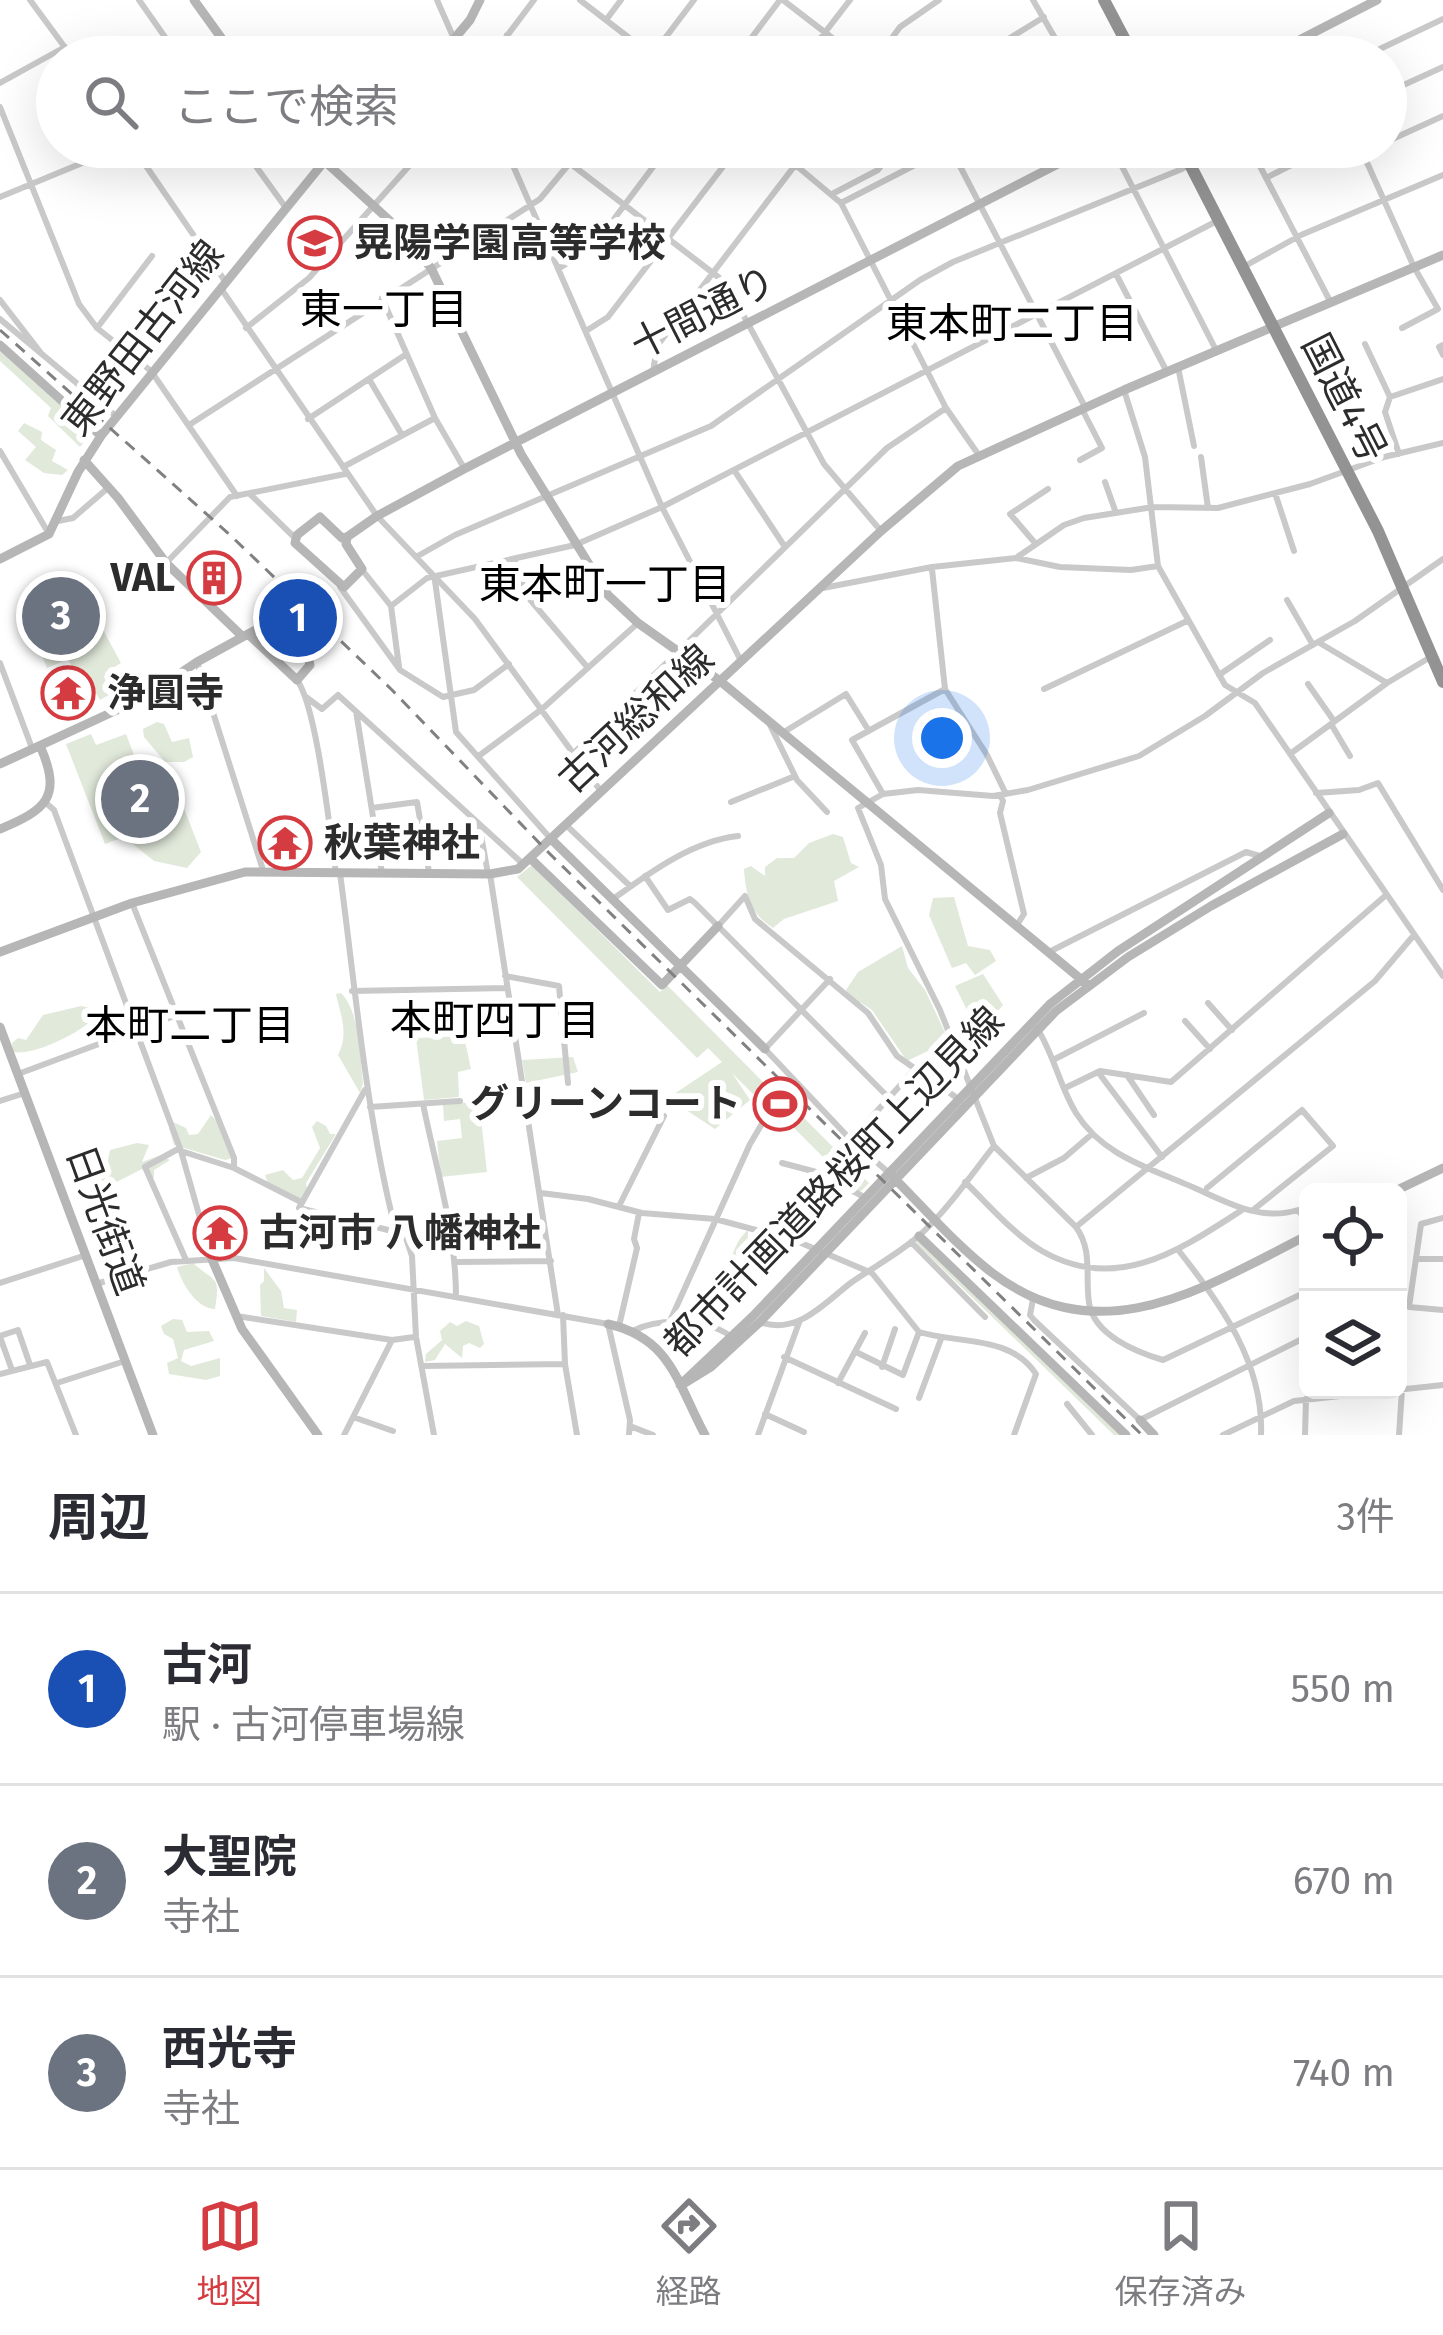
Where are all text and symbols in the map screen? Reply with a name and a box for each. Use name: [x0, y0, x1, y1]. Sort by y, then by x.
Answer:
search box: [36, 36, 1407, 168]
icon: search: [78, 69, 144, 135]
text: ここで検索: [174, 80, 399, 134]
school or university icon: 晃陽学園高等学校: [287, 215, 343, 271]
place label: 晃陽学園高等学校: [354, 220, 666, 266]
street label: 東野田古河線: [53, 232, 233, 444]
street label: 十間通り: [623, 257, 783, 369]
district label: 東一丁目: [300, 285, 468, 335]
district label: 東本町二丁目: [886, 299, 1138, 349]
street label: 国道4号: [1292, 326, 1396, 470]
building icon: VAL: [186, 550, 242, 606]
place label: VAL: [109, 555, 175, 601]
district label: 東本町一丁目: [479, 560, 731, 610]
pin: 3: [22, 571, 100, 661]
pin: 1: [259, 573, 337, 663]
street label: 古河総和線: [549, 636, 723, 802]
temple icon: 浄圓寺: [40, 665, 96, 721]
place label: 浄圓寺: [107, 670, 224, 716]
your location: [912, 708, 972, 768]
pin: 2: [101, 754, 179, 844]
temple icon: 秋葉神社: [257, 815, 313, 871]
place label: 秋葉神社: [324, 820, 480, 866]
district label: 本町四丁目: [390, 996, 600, 1046]
street label: 都市計画道路桜町上辺見線: [655, 998, 1013, 1366]
district label: 本町二丁目: [85, 1001, 295, 1051]
sports icon: グリーンコート: [752, 1076, 808, 1132]
place label: グリーンコート: [470, 1081, 741, 1127]
street label: 日光街道: [57, 1139, 153, 1301]
map controls: [1299, 1183, 1407, 1399]
button: locate: [1299, 1183, 1407, 1291]
temple icon: 古河市 八幡神社: [192, 1205, 248, 1261]
place label: 古河市 八幡神社: [259, 1210, 541, 1256]
button: layers: [1299, 1291, 1407, 1399]
text: 周辺: [48, 1487, 150, 1549]
text: 3件: [1337, 1494, 1395, 1540]
text: 古河: [162, 1638, 252, 1692]
text: 1: [78, 1666, 96, 1712]
text: 550 m: [1291, 1666, 1395, 1712]
text: 駅 · 古河停車場線: [162, 1702, 465, 1748]
text: 大聖院: [162, 1830, 297, 1884]
text: 2: [77, 1858, 97, 1904]
text: 670 m: [1293, 1858, 1395, 1904]
text: 寺社: [162, 1894, 240, 1940]
text: 西光寺: [162, 2022, 297, 2076]
text: 3: [77, 2050, 97, 2096]
text: 740 m: [1293, 2050, 1395, 2096]
text: 寺社: [162, 2086, 240, 2132]
tab: 地図: [197, 2193, 263, 2313]
tab: 経路: [656, 2193, 722, 2313]
tab: 保存済み: [1115, 2193, 1247, 2313]

